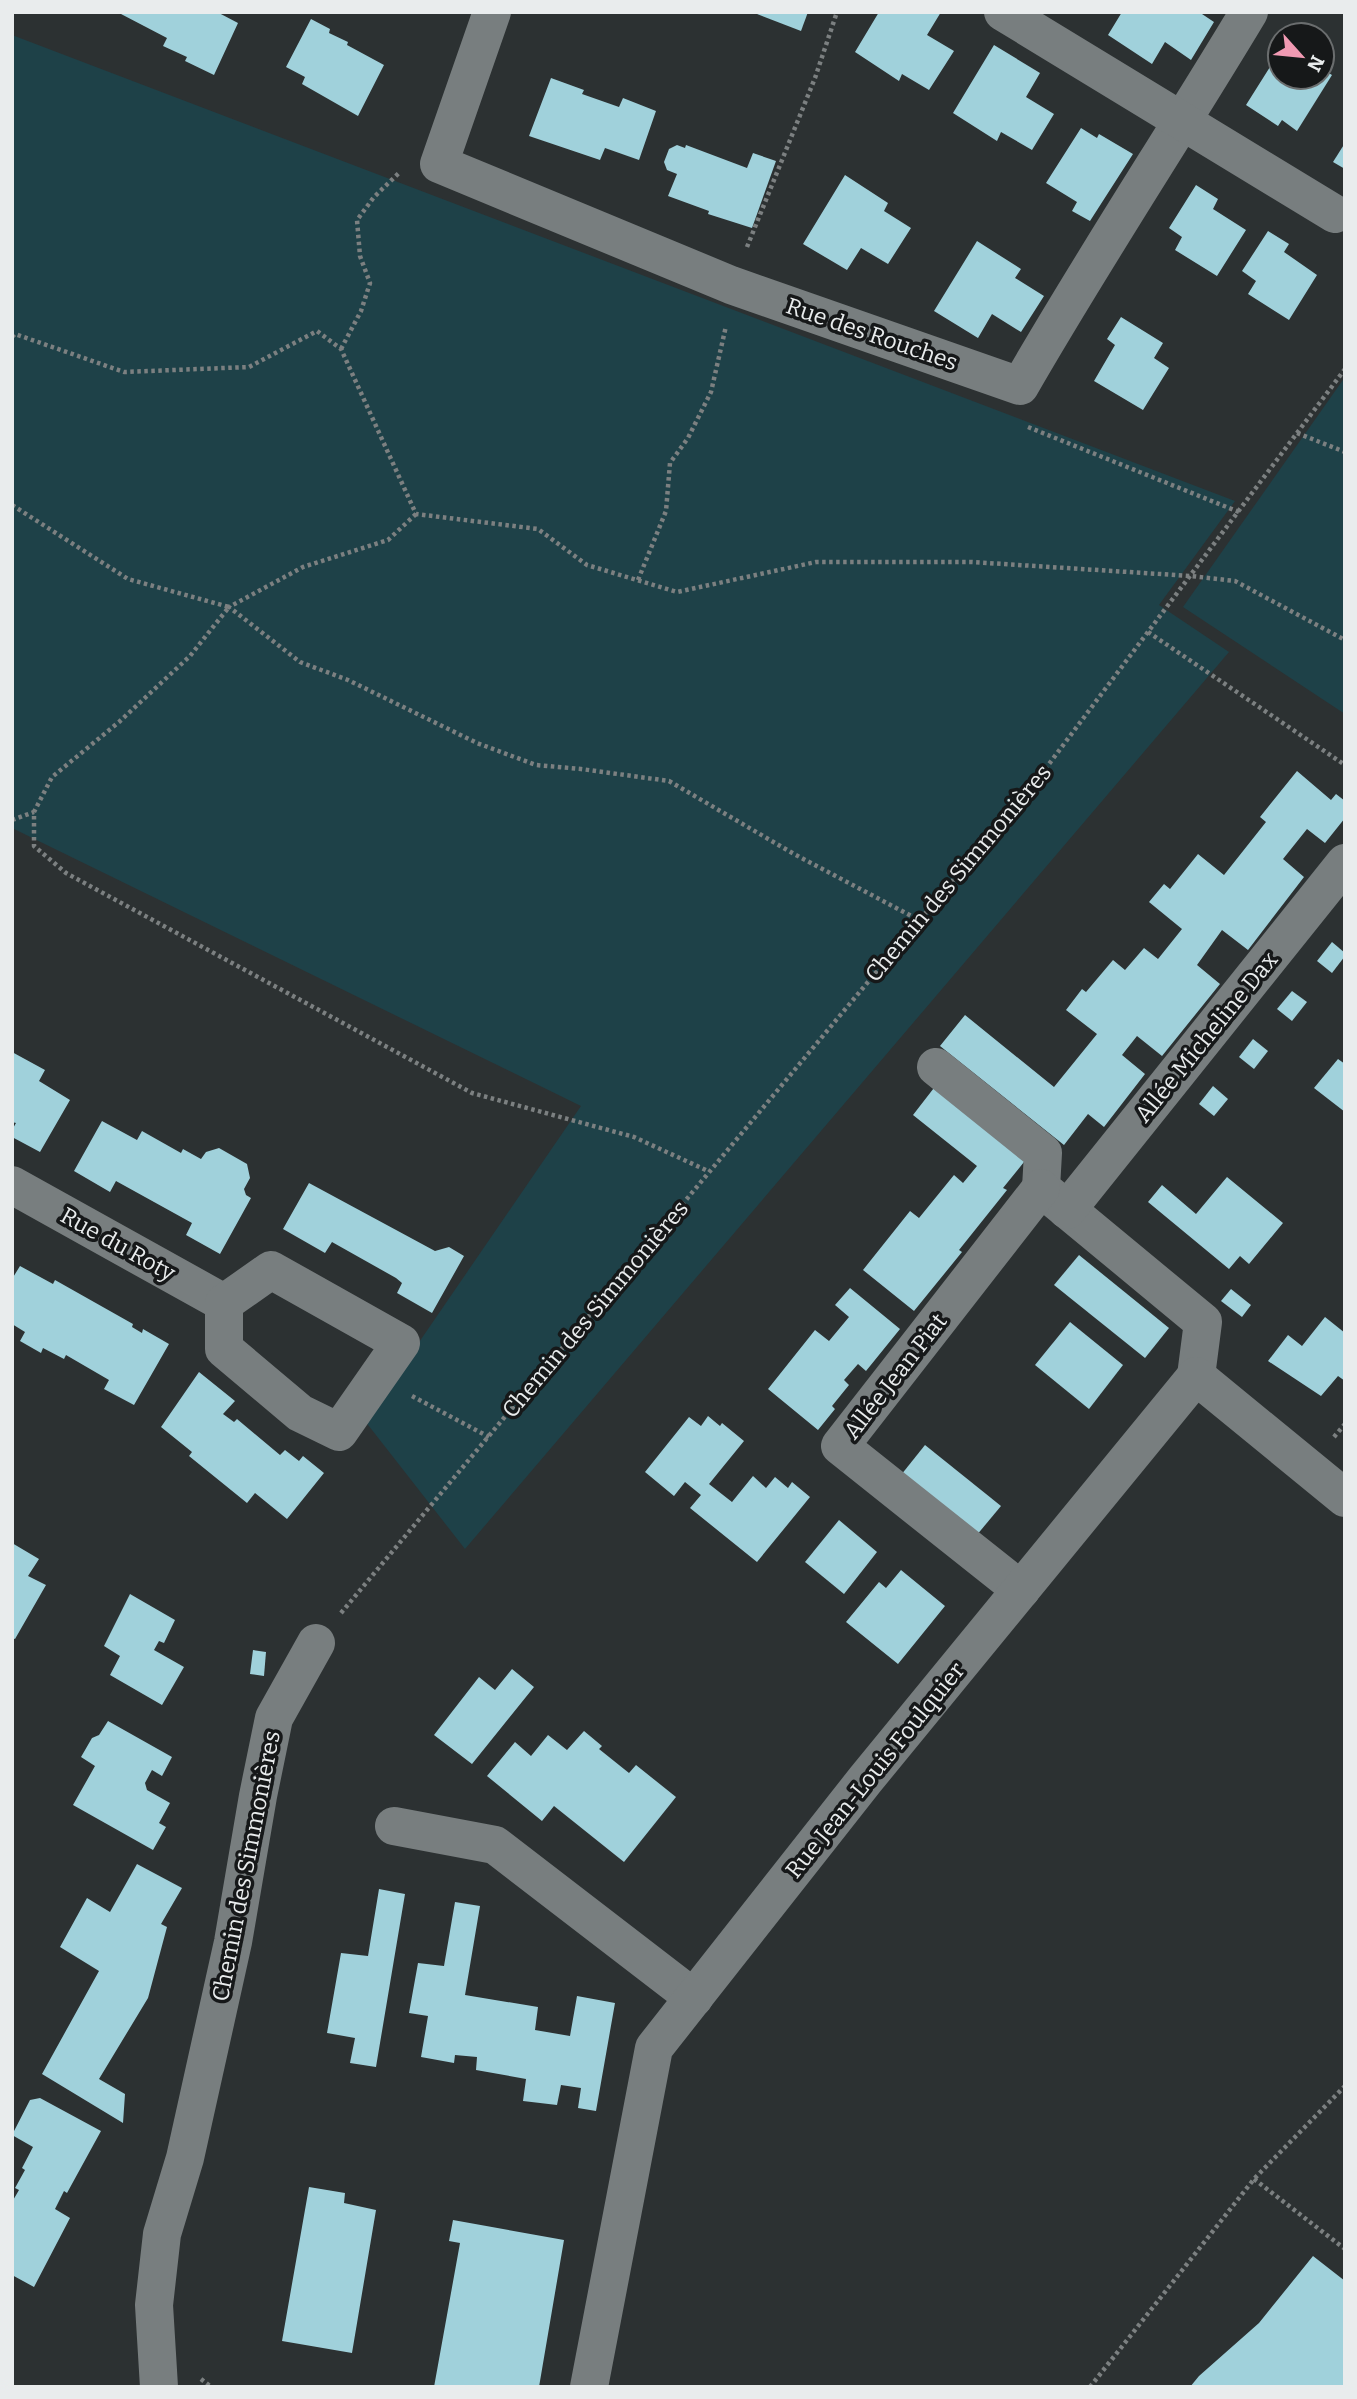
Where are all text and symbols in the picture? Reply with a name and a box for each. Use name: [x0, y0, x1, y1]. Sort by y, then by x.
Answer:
north arrow: [1266, 21, 1336, 91]
text: N: [1302, 52, 1329, 76]
street label: Rue des Rouches: [783, 292, 961, 376]
street label: Chemin des Simmonières: [859, 759, 1057, 987]
street label: Allée Micheline Dax: [1129, 946, 1283, 1128]
street label: Chemin des Simmonières: [496, 1195, 694, 1423]
street label: Rue du Roty: [56, 1201, 181, 1287]
street label: Allée Jean Piat: [837, 1308, 953, 1444]
street label: Rue Jean-Louis Foulquier: [779, 1657, 971, 1883]
street label: Chemin des Simmonières: [206, 1728, 286, 2004]

